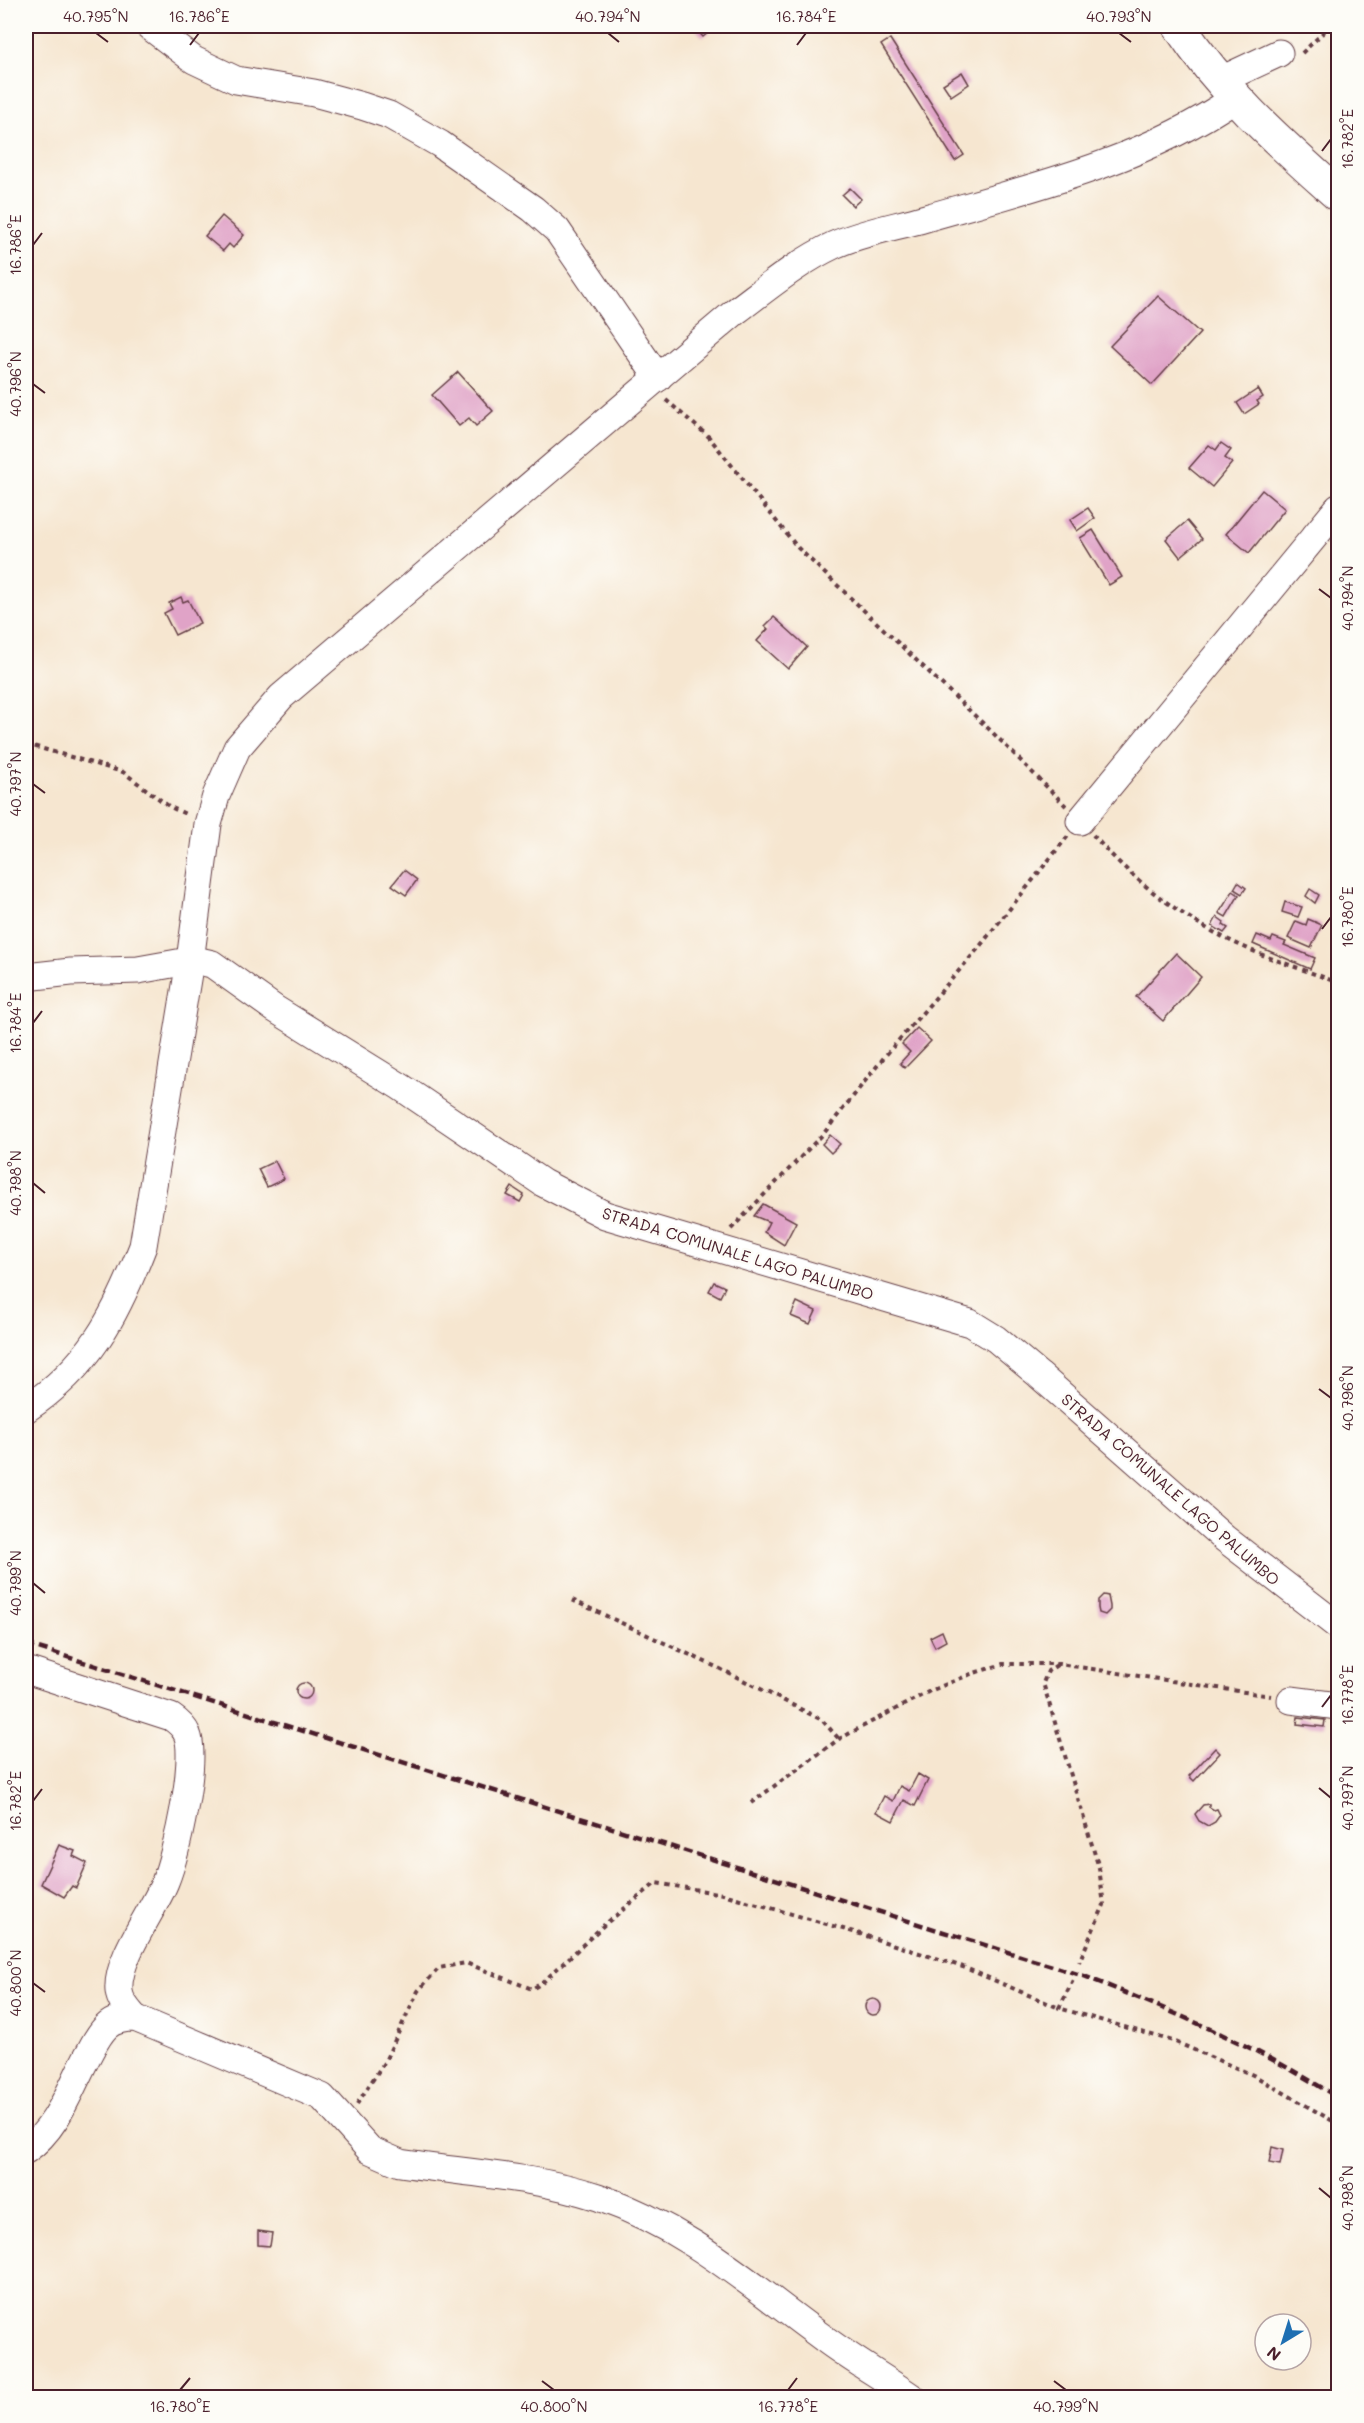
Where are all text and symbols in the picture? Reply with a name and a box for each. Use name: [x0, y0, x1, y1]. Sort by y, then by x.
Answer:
text: 40.795°N: [63, 6, 129, 26]
text: 16.786°E: [168, 6, 230, 26]
text: 40.794°N: [575, 6, 641, 26]
text: 16.784°E: [776, 6, 837, 26]
text: 40.793°N: [1086, 6, 1152, 26]
text: 16.782°E: [1337, 108, 1357, 169]
text: 16.786°E: [5, 214, 25, 276]
text: 40.796°N: [5, 351, 25, 417]
text: 40.794°N: [1337, 565, 1357, 631]
text: 40.797°N: [5, 752, 25, 816]
text: 16.780°E: [1337, 886, 1357, 948]
text: 16.784°E: [5, 992, 25, 1053]
text: 40.798°N: [5, 1150, 25, 1216]
street label: STRADA COMUNALE LAGO PALUMBO: [600, 1202, 876, 1304]
text: 40.796°N: [1337, 1365, 1357, 1431]
street label: STRADA COMUNALE LAGO PALUMBO: [1057, 1388, 1285, 1590]
text: 40.799°N: [5, 1550, 25, 1616]
text: 16.778°E: [1337, 1664, 1357, 1725]
text: 40.797°N: [1337, 1766, 1357, 1830]
text: 16.782°E: [5, 1770, 25, 1831]
text: 40.800°N: [5, 1950, 25, 2016]
text: 40.798°N: [1337, 2165, 1357, 2231]
north arrow: [1253, 2312, 1313, 2372]
text: N: [1262, 2342, 1285, 2366]
text: 16.780°E: [149, 2396, 211, 2416]
text: 40.800°N: [521, 2396, 587, 2416]
text: 16.778°E: [758, 2396, 819, 2416]
text: 40.799°N: [1033, 2396, 1099, 2416]

